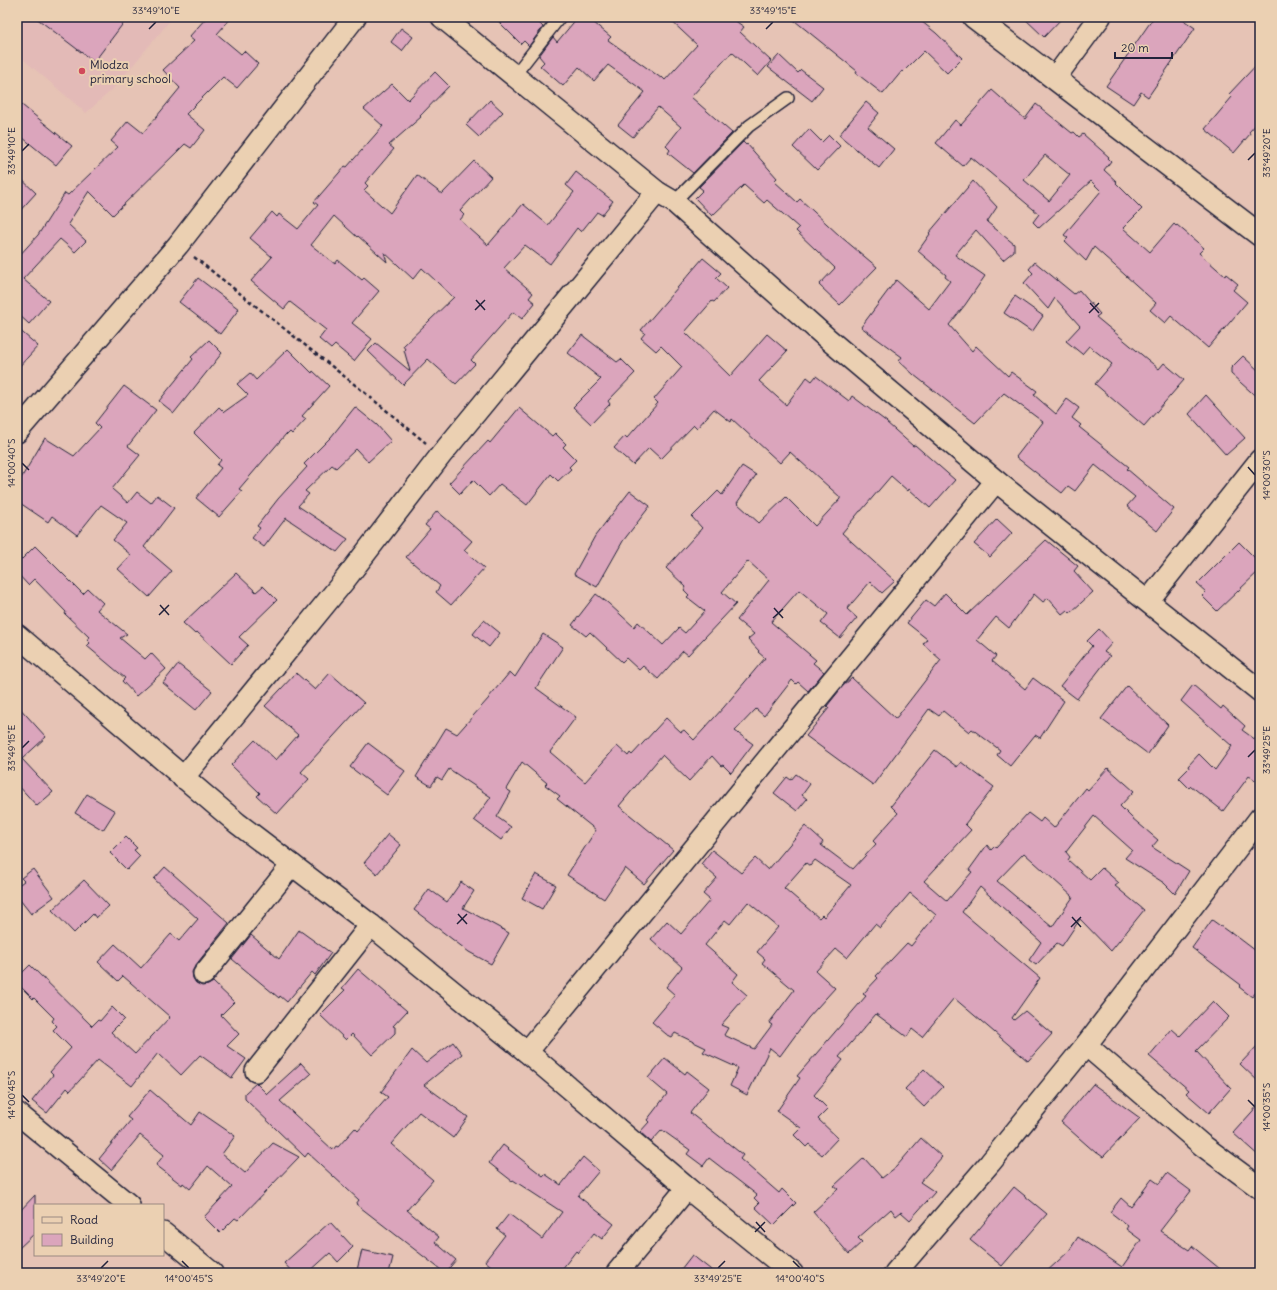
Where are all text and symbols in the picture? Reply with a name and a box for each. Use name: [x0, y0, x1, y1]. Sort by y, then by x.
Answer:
text: 33°49'10"E: [132, 4, 180, 17]
text: 33°49'15"E: [750, 4, 797, 17]
scale bar: [1115, 34, 1172, 60]
text: 20 m: [1121, 40, 1149, 55]
place label: Mlodza primary school: [90, 57, 171, 86]
marker: Mlodza primary school: [77, 66, 87, 76]
text: 33°49'10"E: [5, 127, 18, 175]
text: 33°49'20"E: [1260, 128, 1273, 178]
text: 14°00'40"S: [5, 438, 18, 488]
text: 14°00'30"S: [1260, 450, 1273, 500]
text: 33°49'15"E: [5, 724, 18, 771]
text: 33°49'25"E: [1260, 726, 1273, 774]
text: 14°00'45"S: [5, 1070, 18, 1119]
text: 14°00'35"S: [1260, 1082, 1273, 1131]
legend: [34, 1204, 164, 1256]
text: Road: [70, 1212, 98, 1227]
text: Building: [70, 1232, 114, 1247]
text: 33°49'20"E: [76, 1272, 126, 1285]
text: 14°00'45"S: [165, 1272, 214, 1285]
text: 33°49'25"E: [694, 1272, 742, 1285]
text: 14°00'40"S: [775, 1272, 825, 1285]

